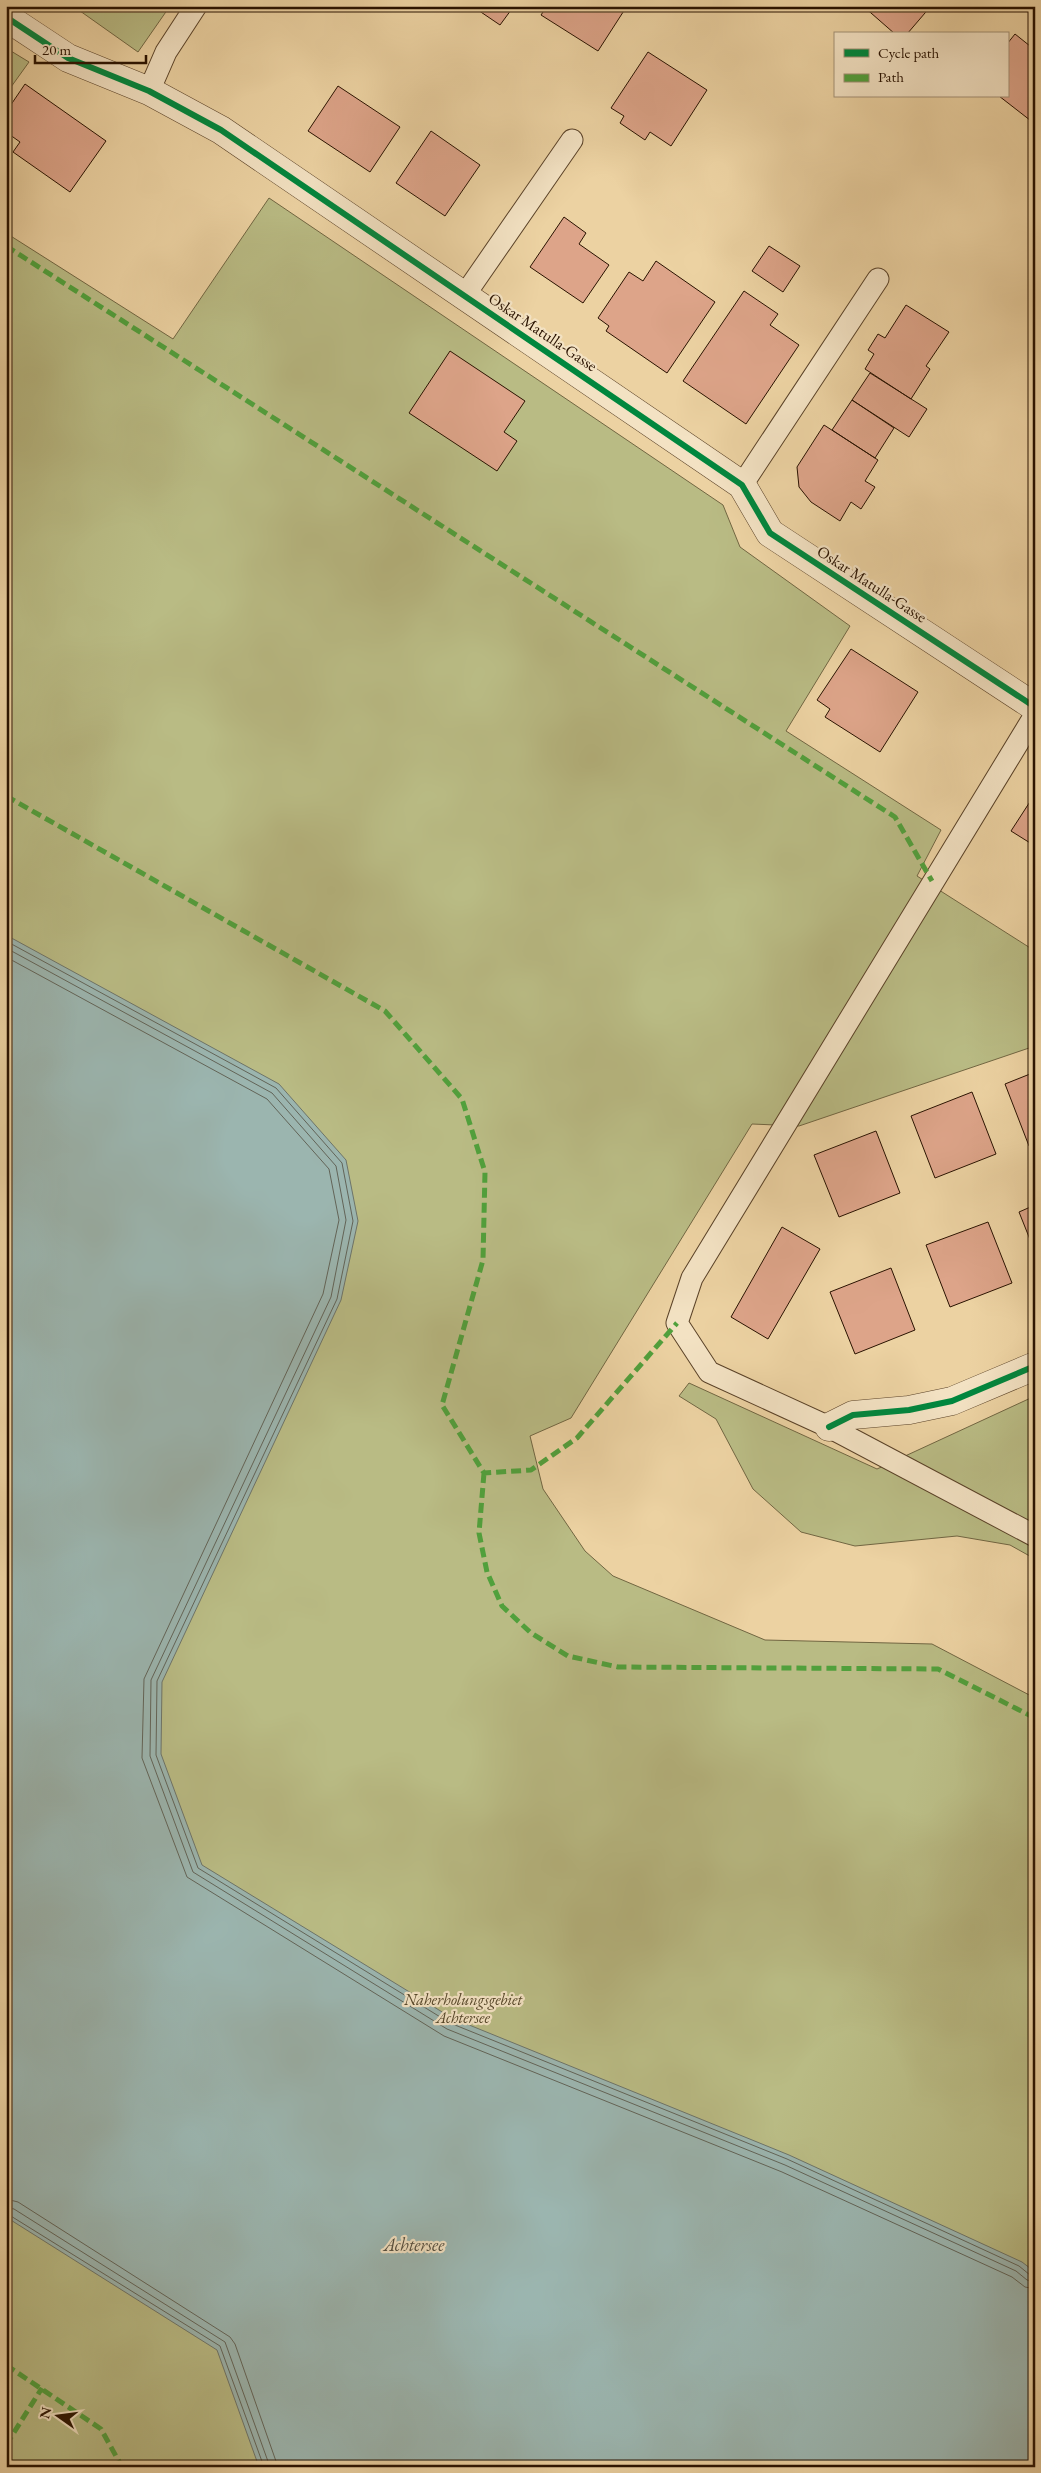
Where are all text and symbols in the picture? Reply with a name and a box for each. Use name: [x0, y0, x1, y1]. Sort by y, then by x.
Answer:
scale bar: [35, 32, 146, 64]
legend: [834, 32, 1008, 98]
text: 20 m: [42, 40, 71, 59]
text: Cycle path: [878, 43, 940, 62]
text: Path: [878, 67, 904, 86]
street label: Oskar Matulla-Gasse: [485, 288, 601, 376]
street label: Oskar Matulla-Gasse: [813, 541, 931, 627]
park label: Naherholungsgebiet Achtersee: [403, 1989, 523, 2028]
water label: Achtersee: [382, 2233, 445, 2256]
north arrow: [32, 2390, 82, 2440]
text: N: [35, 2405, 56, 2421]

